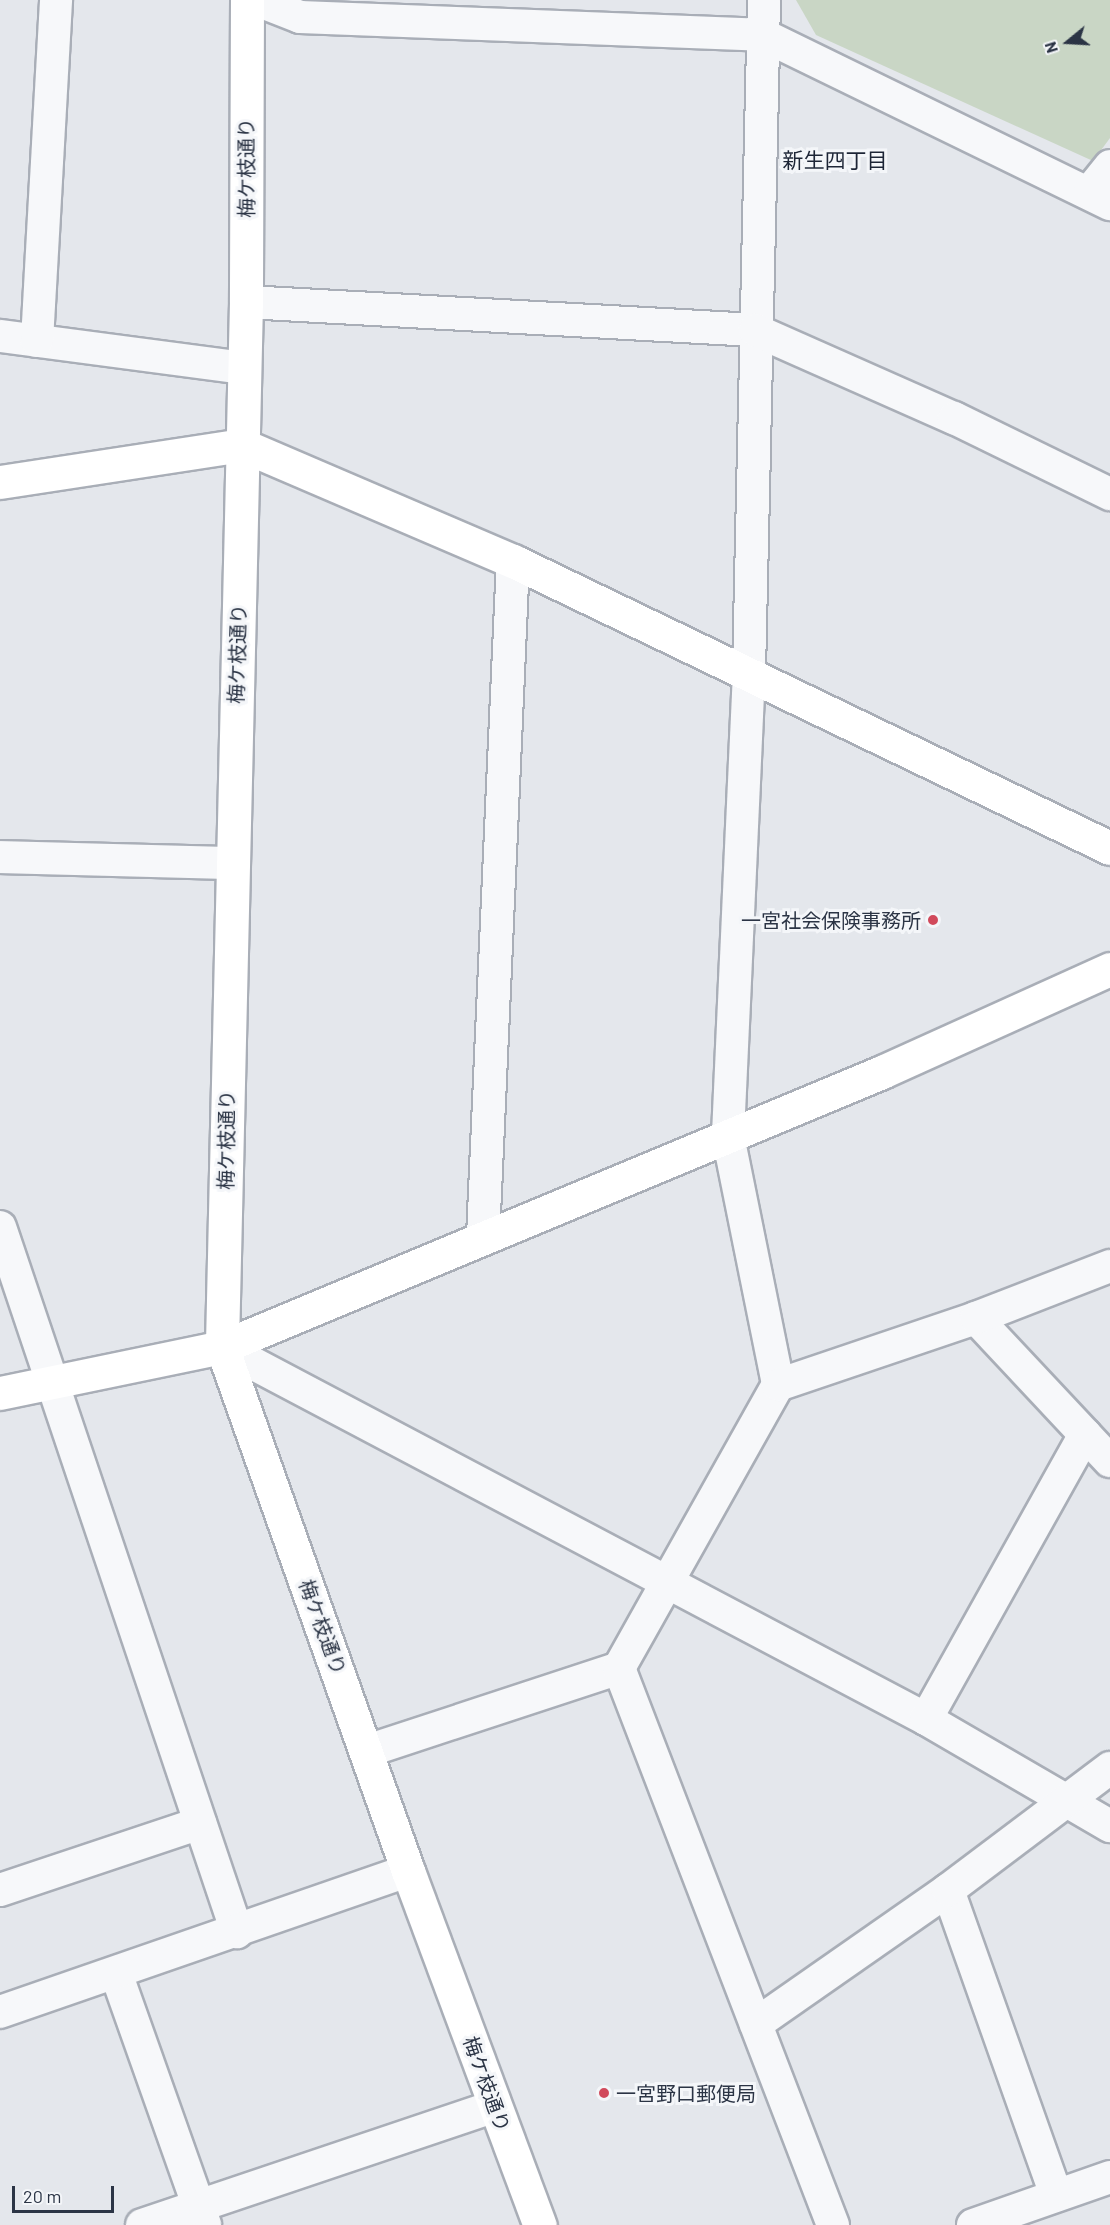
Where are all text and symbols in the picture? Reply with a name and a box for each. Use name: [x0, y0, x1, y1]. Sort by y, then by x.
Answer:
north arrow: [1038, 12, 1098, 72]
text: N: [1040, 40, 1061, 56]
street label: 梅ケ枝通り: [234, 118, 258, 218]
district label: 新生四丁目: [783, 147, 887, 173]
street label: 梅ケ枝通り: [223, 604, 251, 704]
place label: 一宮社会保険事務所: [741, 908, 921, 932]
marker: 一宮社会保険事務所: [926, 913, 940, 927]
street label: 梅ケ枝通り: [213, 1090, 239, 1190]
street label: 梅ケ枝通り: [295, 1576, 351, 1678]
street label: 梅ケ枝通り: [459, 2033, 515, 2135]
place label: 一宮野口郵便局: [616, 2081, 756, 2105]
marker: 一宮野口郵便局: [597, 2086, 611, 2100]
scale bar: [15, 2174, 117, 2212]
text: 20 m: [23, 2185, 61, 2207]

